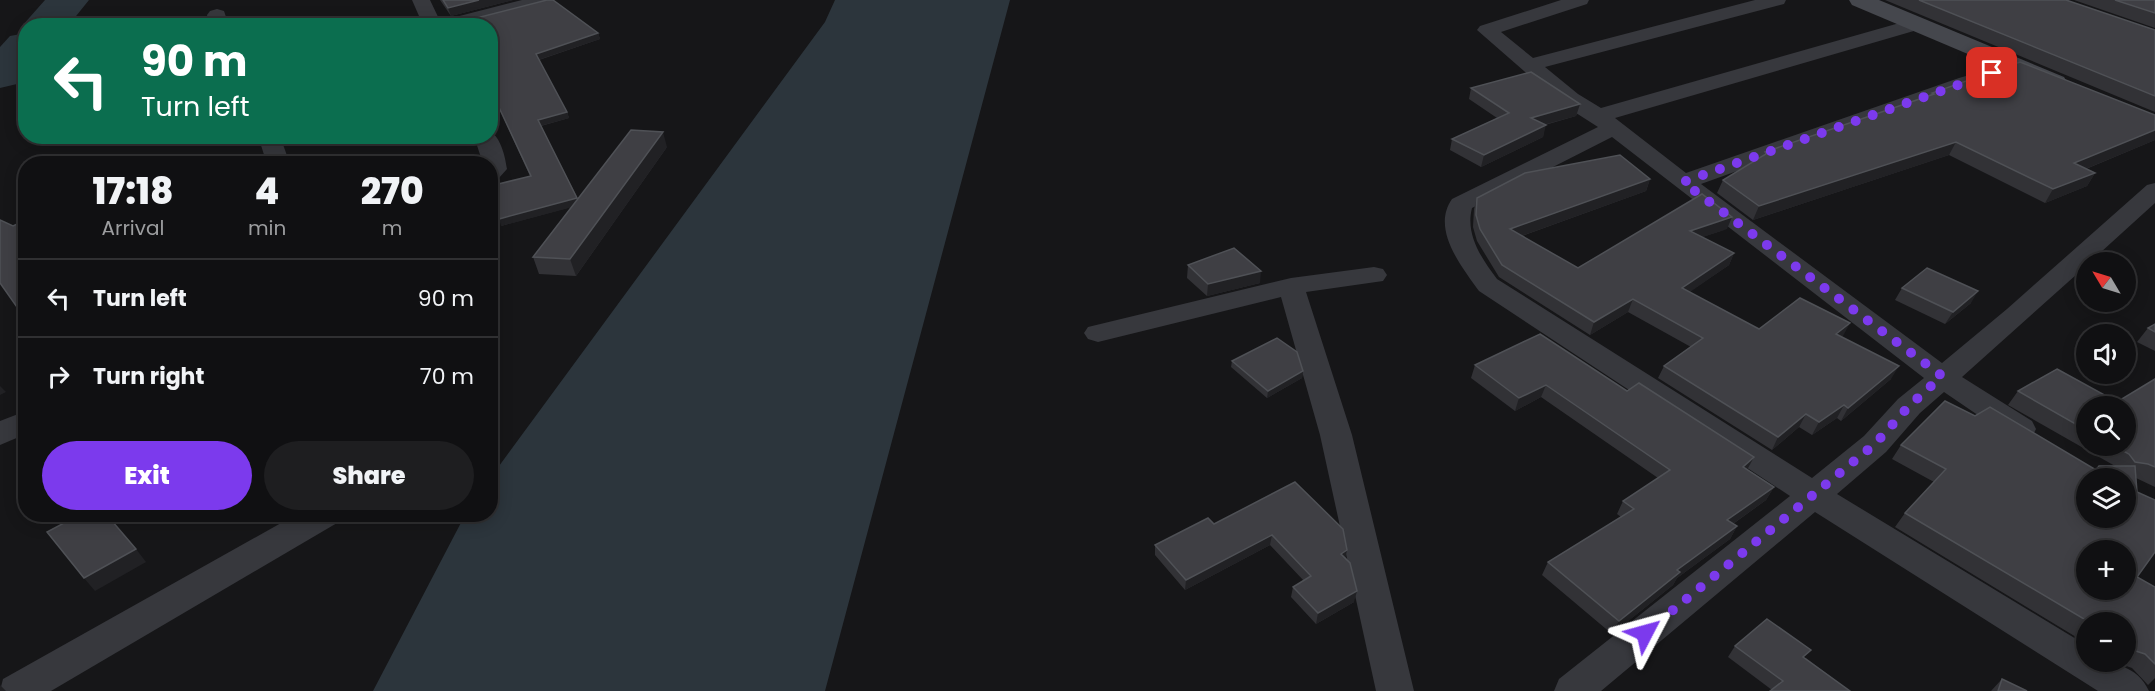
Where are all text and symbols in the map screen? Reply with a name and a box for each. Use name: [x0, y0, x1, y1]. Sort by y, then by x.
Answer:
text: 90 m: [141, 32, 248, 91]
icon: left: [42, 42, 120, 120]
pin: [1966, 47, 2017, 98]
icon: arrive: [1975, 56, 2008, 89]
text: Turn left: [141, 88, 250, 125]
text: 17:18: [92, 166, 173, 217]
text: 4: [255, 166, 280, 217]
text: 270: [361, 166, 424, 217]
text: Arrival: [101, 214, 164, 242]
text: min: [248, 214, 286, 242]
text: m: [382, 214, 402, 242]
north arrow: [2076, 252, 2136, 312]
map controls: [2076, 252, 2136, 672]
icon: left: [42, 282, 75, 315]
text: Turn left: [93, 283, 187, 314]
text: 90 m: [418, 283, 474, 314]
button: sound: [2076, 324, 2136, 384]
icon: right: [42, 360, 75, 393]
text: Turn right: [93, 361, 204, 392]
text: 70 m: [420, 361, 474, 392]
button: search: [2076, 396, 2136, 456]
button: Exit: [42, 441, 252, 510]
button: Share: [264, 441, 474, 510]
button: layers: [2076, 468, 2136, 528]
button: +: [2076, 540, 2136, 600]
position arrow: [1613, 601, 1677, 665]
button: −: [2076, 612, 2136, 672]

